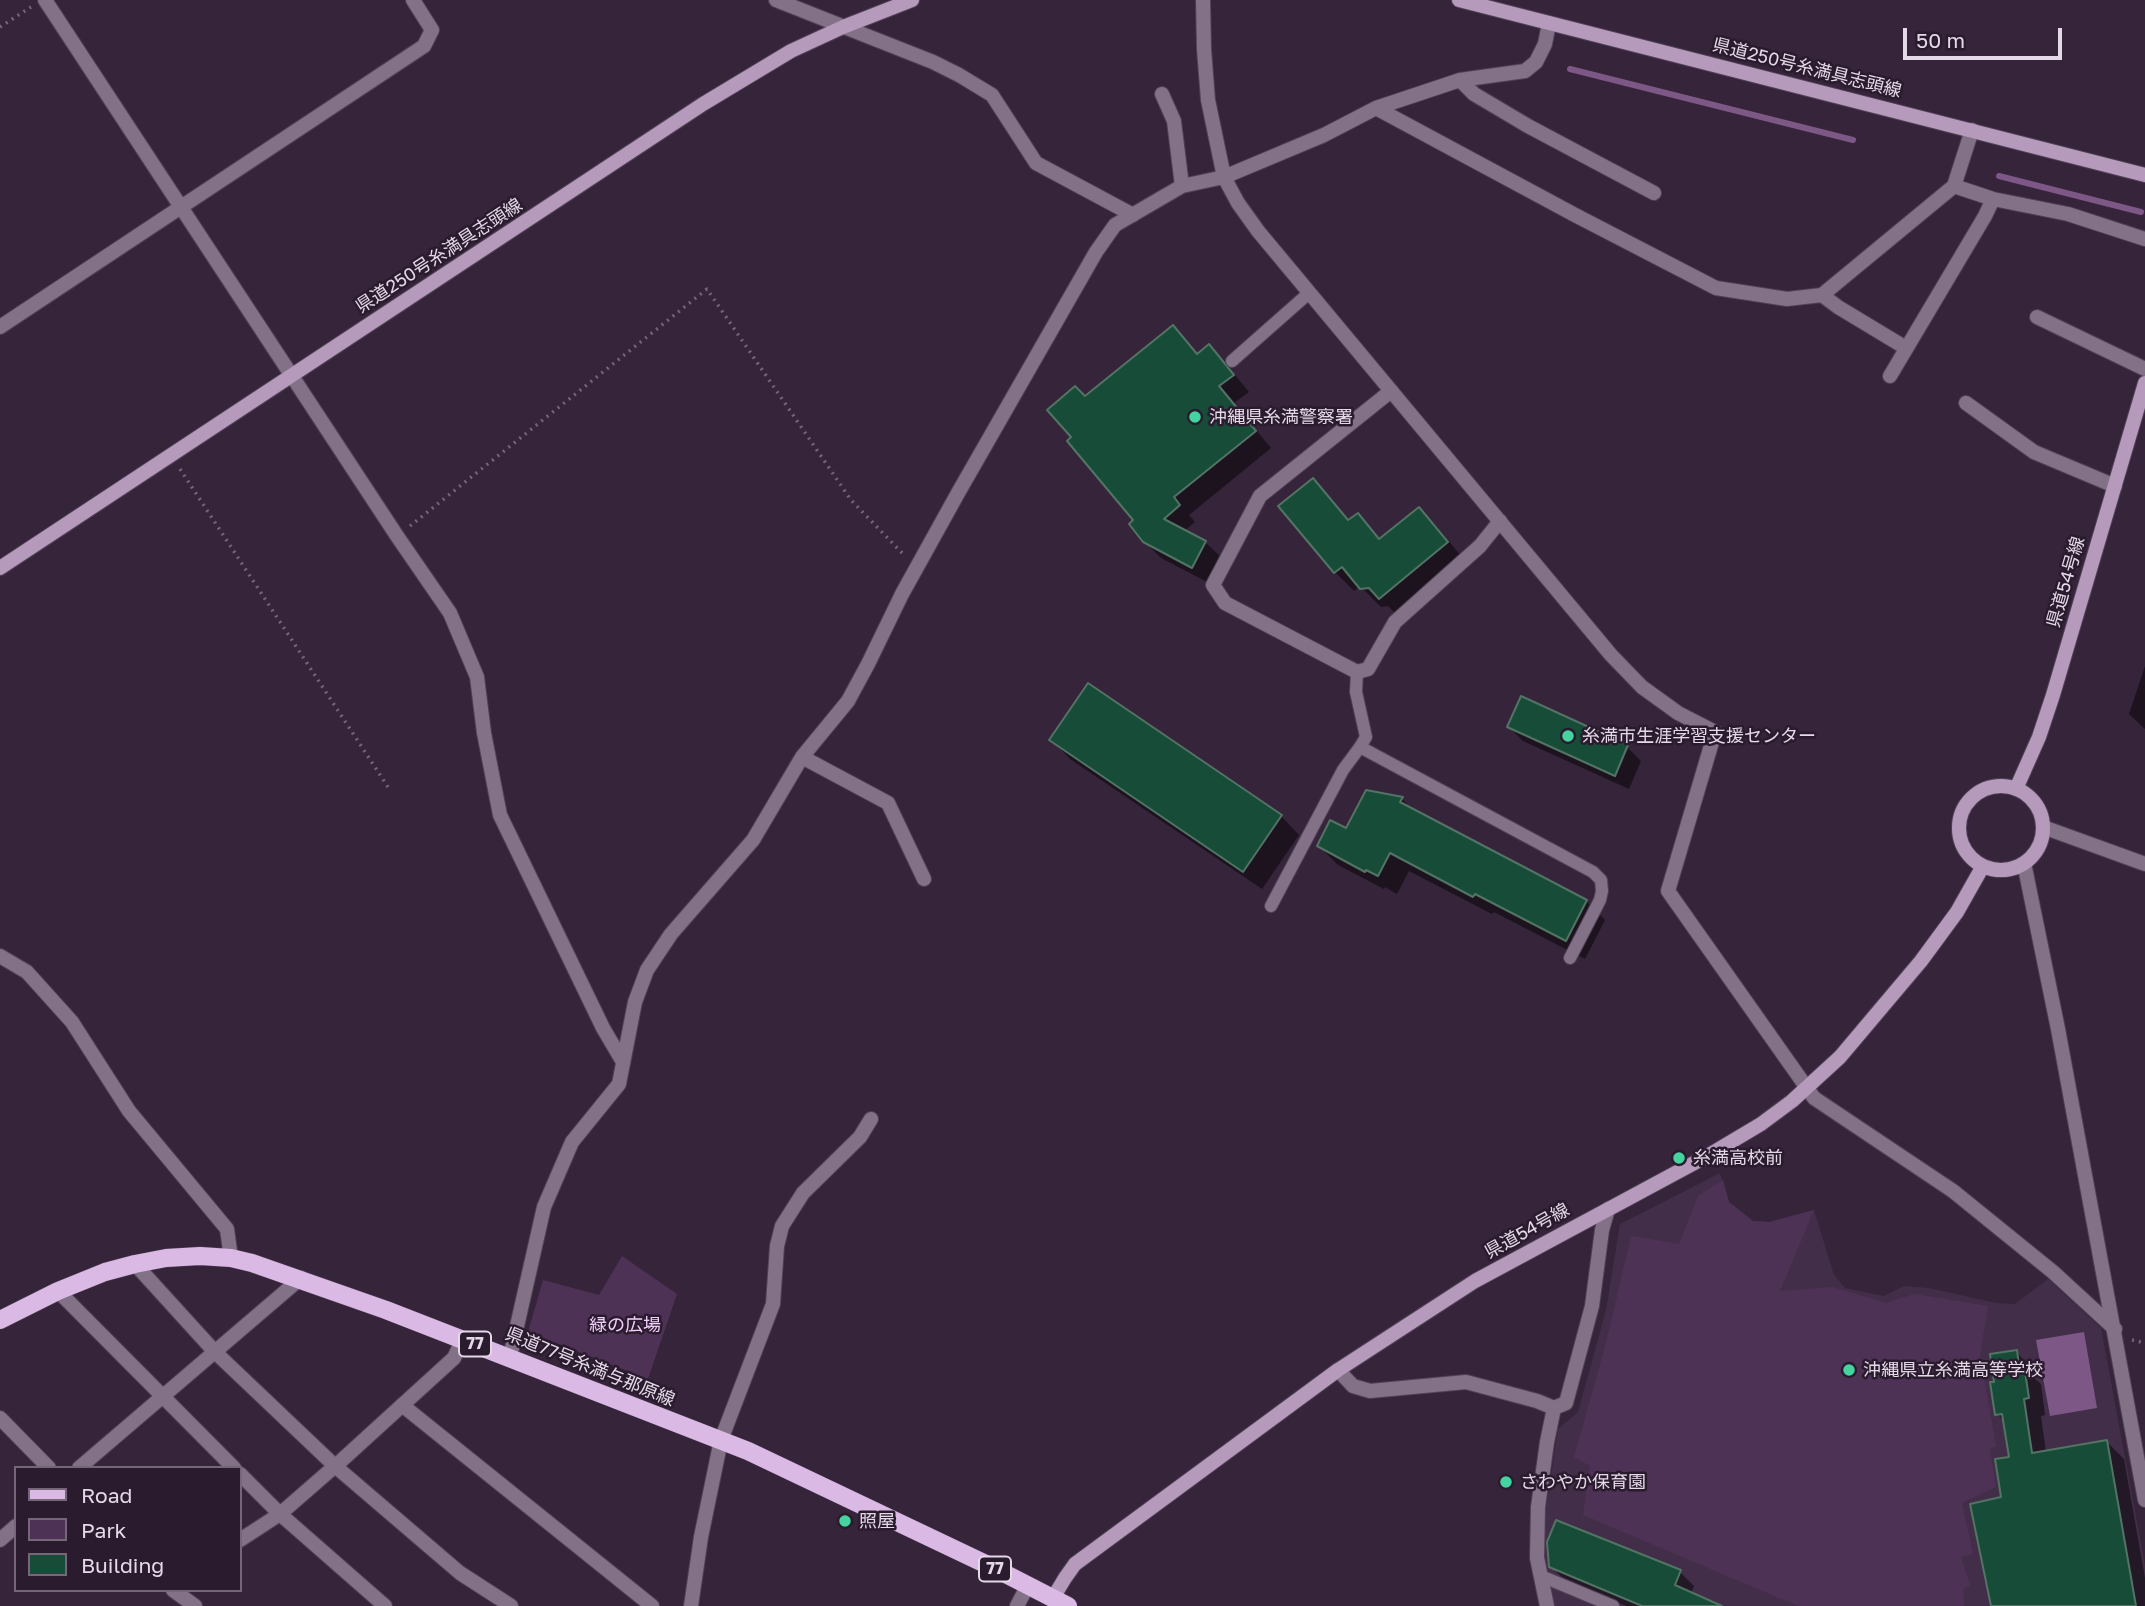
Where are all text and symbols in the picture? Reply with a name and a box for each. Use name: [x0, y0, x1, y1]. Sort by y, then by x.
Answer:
scale bar: [1907, 14, 2066, 58]
text: 50 m: [1916, 27, 1965, 53]
street label: 県道250号糸満具志頭線: [1710, 34, 1904, 102]
street label: 県道250号糸満具志頭線: [352, 194, 526, 318]
place label: 沖縄県糸満警察署: [1209, 406, 1353, 428]
marker: 沖縄県糸満警察署: [1187, 409, 1203, 425]
street label: 県道54号線: [2043, 534, 2089, 630]
place label: 糸満市生涯学習支援センター: [1582, 725, 1816, 747]
marker: 糸満市生涯学習支援センター: [1560, 728, 1576, 744]
place label: 糸満高校前: [1693, 1147, 1783, 1169]
marker: 糸満高校前: [1671, 1150, 1687, 1166]
street label: 県道54号線: [1481, 1199, 1573, 1263]
park label: 緑の広場: [589, 1314, 661, 1336]
street label: 県道77号糸満与那原線: [502, 1323, 678, 1411]
road number: 77: [459, 1332, 491, 1356]
place label: 沖縄県立糸満高等学校: [1863, 1359, 2043, 1381]
marker: 沖縄県立糸満高等学校: [1841, 1362, 1857, 1378]
legend: [14, 1466, 242, 1592]
place label: さわやか保育園: [1520, 1471, 1646, 1493]
marker: さわやか保育園: [1498, 1474, 1514, 1490]
text: Road: [81, 1482, 132, 1508]
place label: 照屋: [859, 1510, 895, 1532]
marker: 照屋: [837, 1513, 853, 1529]
text: Park: [81, 1517, 126, 1543]
text: Building: [81, 1552, 164, 1578]
road number: 77: [979, 1556, 1011, 1582]

